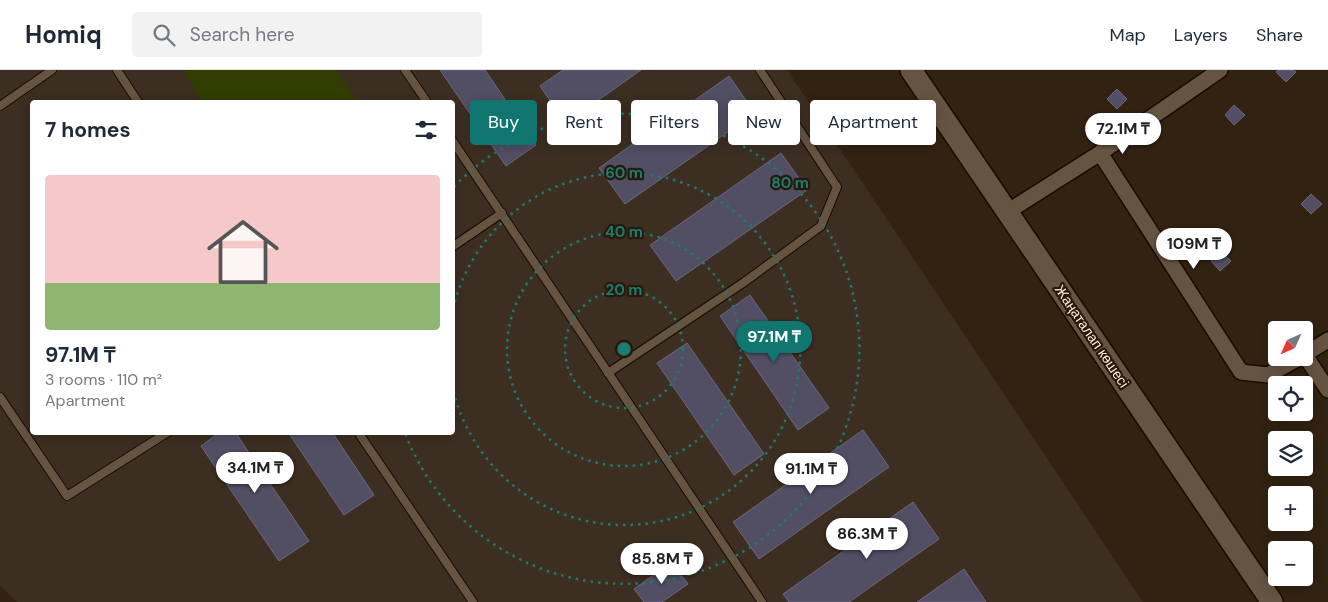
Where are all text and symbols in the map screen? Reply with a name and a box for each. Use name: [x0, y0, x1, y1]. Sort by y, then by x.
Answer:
search box: [132, 12, 482, 57]
text: Homiq: [25, 19, 102, 50]
icon: search: [150, 21, 178, 49]
text: Search here: [190, 22, 295, 47]
text: Map: [1110, 23, 1146, 47]
text: Layers: [1174, 23, 1228, 47]
text: Share: [1256, 23, 1303, 47]
chip: Buy: [470, 100, 537, 145]
chip: Rent: [547, 100, 621, 145]
chip: Filters: [631, 100, 718, 145]
chip: New: [728, 100, 800, 145]
chip: Apartment: [810, 100, 936, 145]
pin: 72.1M ₸: [1077, 112, 1169, 155]
text: 7 homes: [45, 116, 131, 144]
icon: filters: [412, 116, 440, 144]
text: 72.1M ₸: [1096, 118, 1150, 139]
text: 60 m: [605, 163, 643, 183]
text: 80 m: [771, 173, 809, 193]
icon: home: [198, 207, 288, 297]
text: 40 m: [605, 222, 643, 242]
pin: 109M ₸: [1153, 228, 1235, 270]
text: 109M ₸: [1167, 233, 1221, 254]
text: 20 m: [606, 280, 642, 300]
street label: Жаңаталап көшесі: [1051, 281, 1133, 391]
pin: 97.1M ₸: [728, 320, 820, 363]
north arrow: [1268, 321, 1312, 366]
map controls: [1268, 321, 1313, 586]
text: 97.1M ₸: [747, 326, 801, 347]
centre of rings: [615, 340, 633, 358]
text: 97.1M ₸: [45, 341, 115, 369]
text: 3 rooms · 110 m²: [45, 369, 162, 390]
button: locate: [1268, 376, 1313, 421]
text: Apartment: [45, 390, 125, 411]
button: layers: [1268, 431, 1313, 476]
pin: 34.1M ₸: [209, 452, 301, 494]
pin: 91.1M ₸: [765, 452, 857, 495]
text: 34.1M ₸: [227, 457, 283, 478]
text: 91.1M ₸: [785, 458, 837, 479]
button: +: [1268, 486, 1313, 531]
pin: 86.3M ₸: [821, 518, 913, 560]
text: 86.3M ₸: [837, 523, 897, 544]
button: −: [1268, 541, 1313, 586]
pin: 85.8M ₸: [616, 542, 708, 585]
text: 85.8M ₸: [632, 548, 692, 569]

